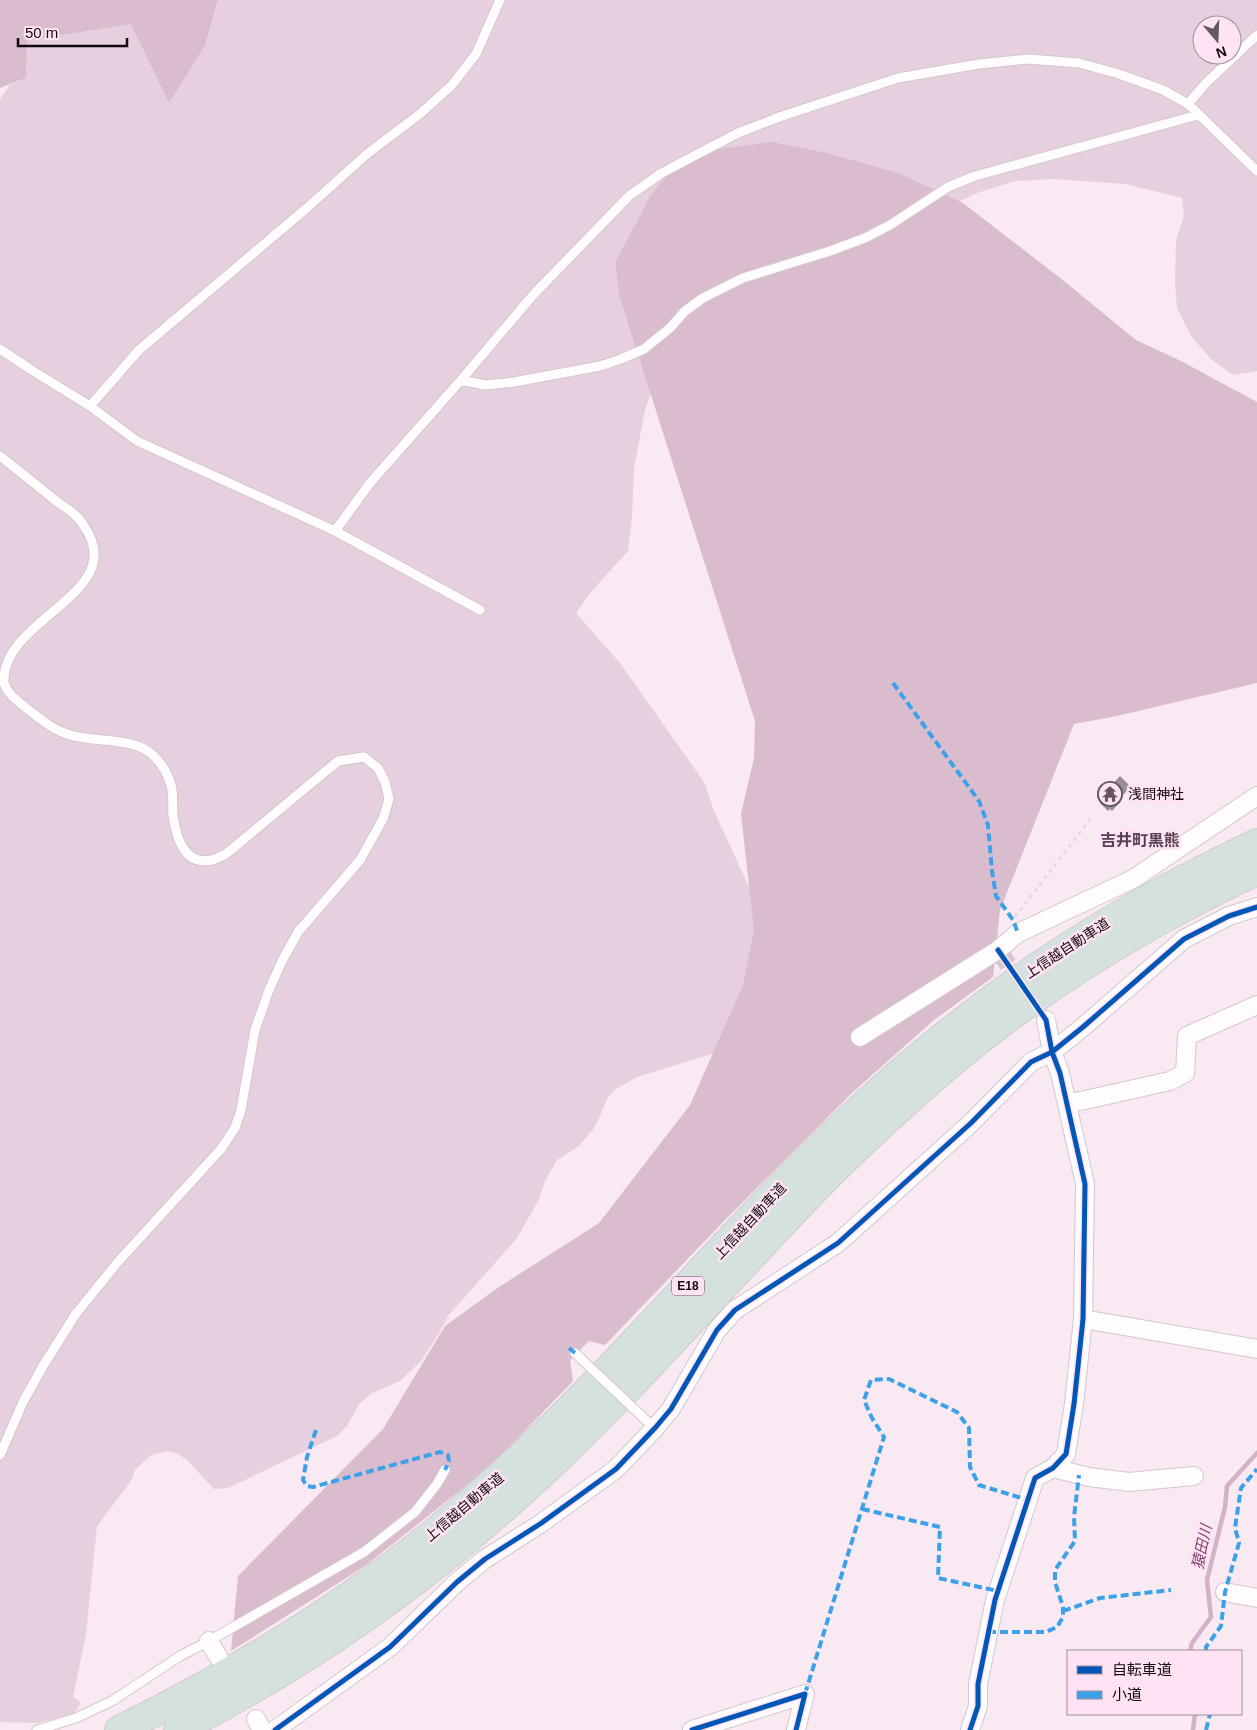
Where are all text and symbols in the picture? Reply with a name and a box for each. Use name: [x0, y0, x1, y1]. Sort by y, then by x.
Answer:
scale bar: [18, 15, 126, 47]
north arrow: [1192, 15, 1242, 65]
text: 50 m: [25, 24, 58, 41]
text: N: [1214, 43, 1229, 62]
temple icon: 浅間神社: [1097, 781, 1123, 807]
place label: 浅間神社: [1128, 786, 1184, 802]
district label: 吉井町黒熊: [1100, 831, 1180, 849]
street label: 上信越自動車道: [1022, 915, 1112, 981]
street label: 上信越自動車道: [711, 1180, 789, 1262]
road number: E18: [672, 1276, 704, 1295]
street label: 上信越自動車道: [421, 1469, 507, 1545]
water label: 猿田川: [1189, 1521, 1215, 1571]
legend: [1067, 1650, 1242, 1715]
text: 自転車道: [1112, 1661, 1172, 1678]
text: 小道: [1112, 1686, 1142, 1703]

